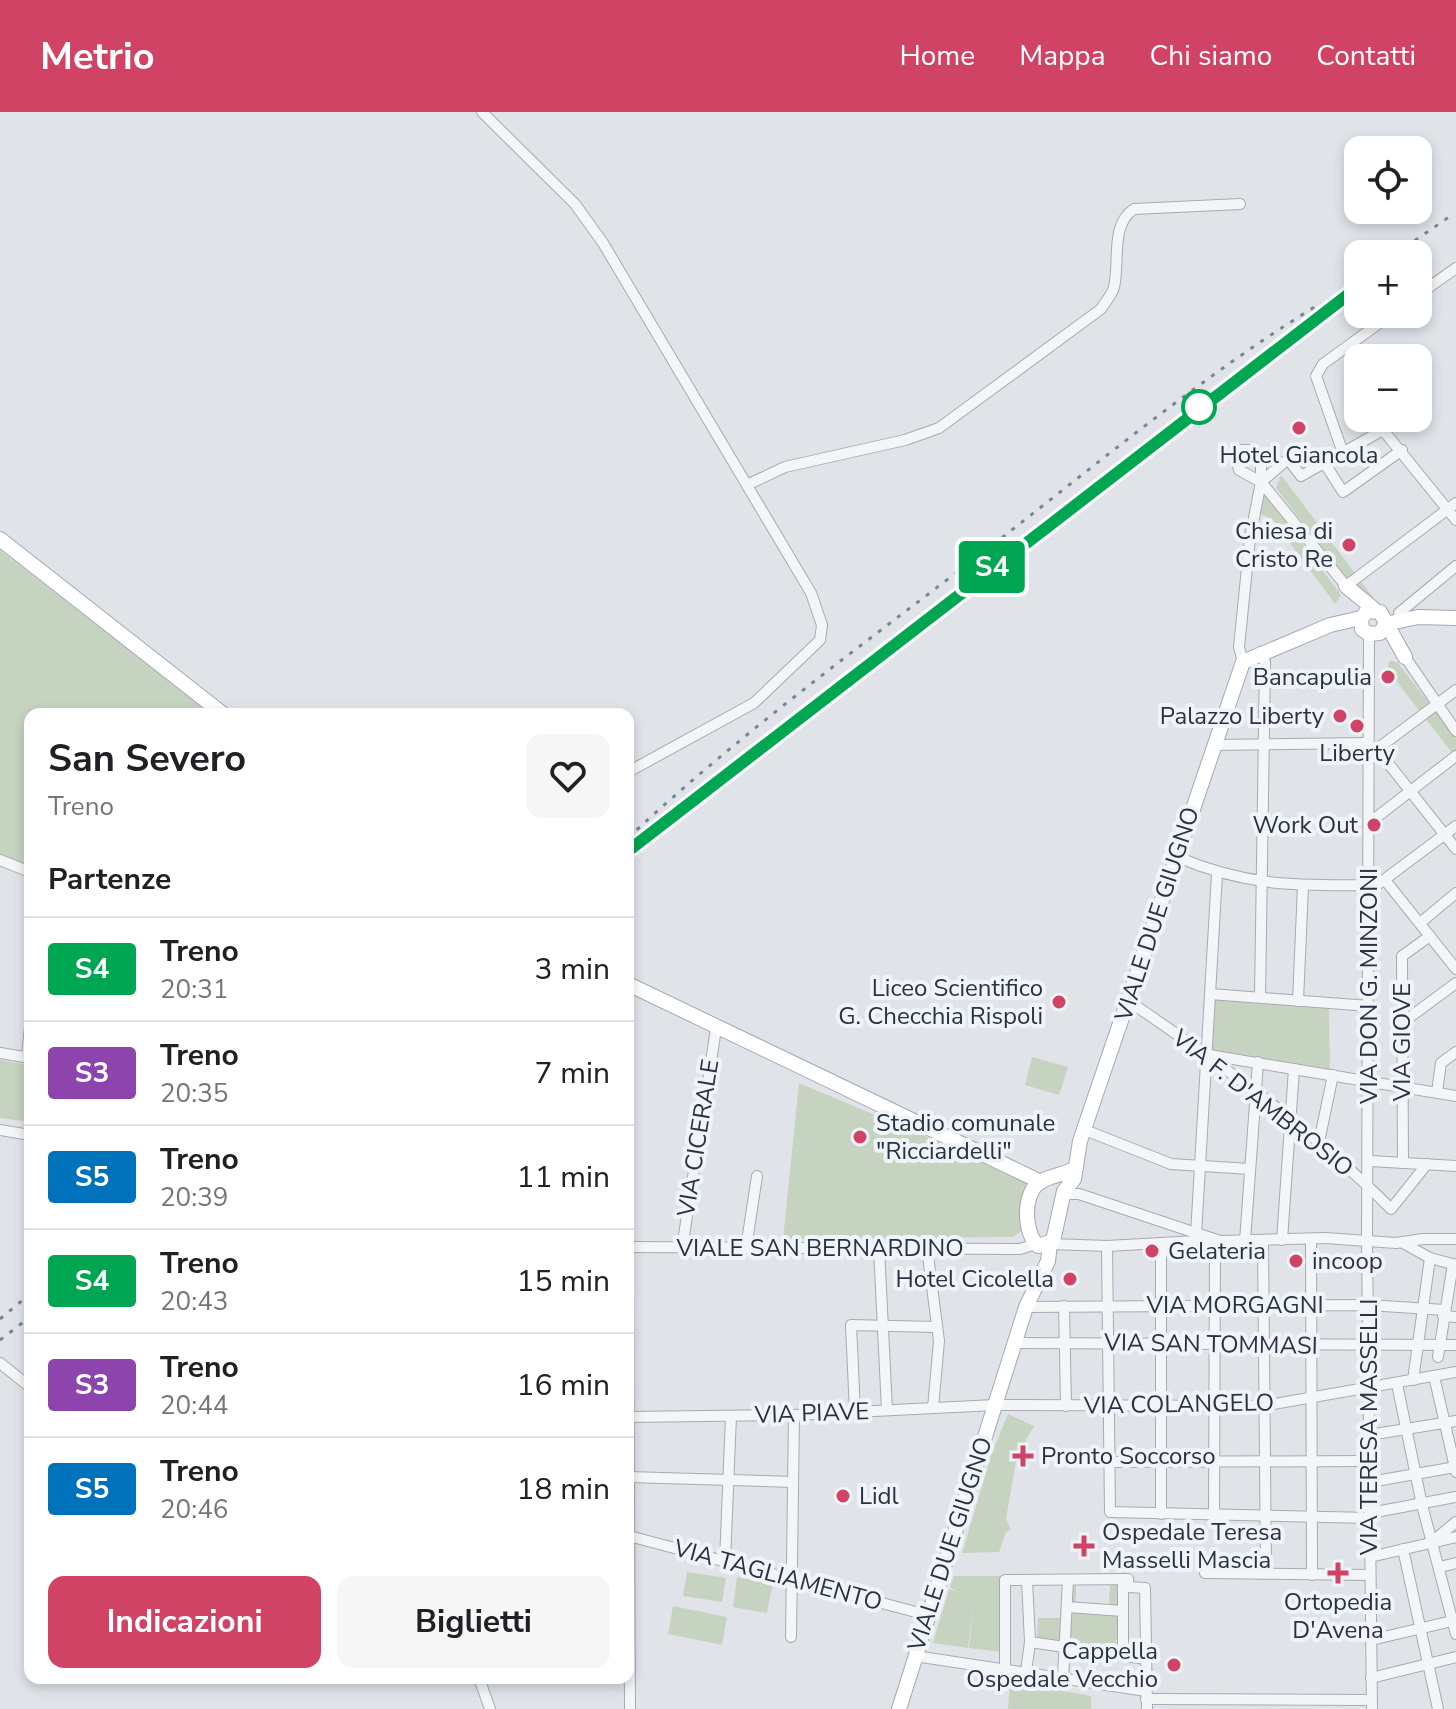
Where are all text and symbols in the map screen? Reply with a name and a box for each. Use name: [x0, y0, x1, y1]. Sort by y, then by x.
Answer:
text: Metrio: [40, 31, 155, 82]
text: Home: [899, 37, 975, 75]
text: Mappa: [1019, 37, 1106, 75]
text: Chi siamo: [1150, 37, 1272, 75]
text: Contatti: [1316, 37, 1416, 75]
map controls: [1344, 136, 1432, 432]
button: locate: [1344, 136, 1432, 224]
button: +: [1344, 240, 1432, 328]
button: −: [1344, 344, 1432, 432]
unlabelled marker: [1182, 390, 1216, 424]
marker: Hotel Giancola: [1290, 419, 1308, 437]
place label: Hotel Giancola: [1219, 439, 1379, 471]
place label: Chiesa di Cristo Re: [1235, 515, 1333, 575]
marker: Chiesa di Cristo Re: [1340, 536, 1358, 554]
line badge: S4: [956, 541, 1028, 593]
text: S4: [975, 548, 1009, 586]
place label: Bancapulia: [1253, 661, 1372, 693]
marker: Bancapulia: [1379, 668, 1397, 686]
place label: Palazzo Liberty: [1160, 700, 1325, 732]
marker: Palazzo Liberty: [1331, 707, 1349, 725]
marker: Liberty: [1348, 717, 1366, 735]
text: San Severo: [48, 733, 246, 784]
button: heart: [526, 734, 610, 818]
place label: Liberty: [1319, 737, 1395, 769]
text: Treno: [48, 789, 114, 824]
street label: VIALE DUE GIUGNO: [1107, 803, 1207, 1026]
place label: Work Out: [1253, 809, 1359, 841]
marker: Work Out: [1365, 816, 1383, 834]
text: Partenze: [48, 859, 171, 900]
street label: VIA DON G. MINZONI: [1353, 868, 1385, 1105]
text: Treno: [160, 931, 239, 972]
text: 3 min: [535, 949, 610, 990]
text: S4: [75, 950, 109, 988]
text: 20:31: [160, 972, 228, 1007]
place label: Liceo Scientifico G. Checchia Rispoli: [838, 972, 1043, 1032]
street label: VIA GIOVE: [1386, 983, 1418, 1102]
marker: Liceo Scientifico G. Checchia Rispoli: [1050, 993, 1068, 1011]
street label: VIA F. D'AMBROSIO: [1165, 1022, 1360, 1184]
text: Treno: [160, 1035, 239, 1076]
text: 7 min: [535, 1053, 610, 1094]
text: S3: [75, 1054, 109, 1092]
street label: VIA CICERALE: [670, 1057, 726, 1220]
text: 20:35: [160, 1076, 228, 1111]
place label: Stadio comunale "Ricciardelli": [876, 1107, 1055, 1167]
marker: Stadio comunale "Ricciardelli": [851, 1128, 869, 1146]
text: Treno: [160, 1139, 239, 1180]
text: 11 min: [517, 1157, 610, 1198]
text: S5: [75, 1158, 109, 1196]
text: 20:39: [160, 1180, 228, 1215]
street label: VIALE SAN BERNARDINO: [675, 1232, 964, 1264]
place label: Gelateria: [1168, 1235, 1266, 1267]
marker: Gelateria: [1143, 1242, 1161, 1260]
text: Treno: [160, 1243, 239, 1284]
place label: incoop: [1312, 1245, 1383, 1277]
marker: incoop: [1287, 1252, 1305, 1270]
text: 15 min: [517, 1261, 610, 1302]
text: S4: [75, 1262, 109, 1300]
place label: Hotel Cicolella: [896, 1263, 1054, 1295]
marker: Hotel Cicolella: [1061, 1270, 1079, 1288]
text: 20:43: [160, 1284, 228, 1319]
street label: VIA MORGAGNI: [1145, 1289, 1324, 1321]
street label: VIA TERESA MASSELLI: [1353, 1299, 1385, 1556]
street label: VIA SAN TOMMASI: [1103, 1326, 1318, 1362]
text: Treno: [160, 1347, 239, 1388]
text: 16 min: [517, 1365, 610, 1406]
text: S3: [75, 1366, 109, 1404]
street label: VIA COLANGELO: [1083, 1386, 1274, 1422]
text: 20:44: [160, 1388, 228, 1423]
street label: VIA PIAVE: [753, 1395, 870, 1431]
street label: VIALE DUE GIUGNO: [900, 1433, 1000, 1656]
place label: Pronto Soccorso: [1041, 1440, 1216, 1472]
marker: Pronto Soccorso: [1012, 1445, 1034, 1467]
text: Treno: [160, 1451, 239, 1492]
text: 18 min: [517, 1469, 610, 1510]
text: S5: [75, 1470, 109, 1508]
place label: Lidl: [859, 1480, 899, 1512]
marker: Lidl: [834, 1487, 852, 1505]
text: 20:46: [160, 1492, 228, 1527]
place label: Ospedale Teresa Masselli Mascia: [1102, 1516, 1282, 1576]
street label: VIA TAGLIAMENTO: [669, 1532, 886, 1618]
marker: Ospedale Teresa Masselli Mascia: [1073, 1535, 1095, 1557]
marker: Ortopedia D'Avena: [1327, 1562, 1349, 1584]
button: Indicazioni: [48, 1576, 321, 1668]
button: Biglietti: [337, 1576, 610, 1668]
place label: Ortopedia D'Avena: [1284, 1586, 1392, 1646]
place label: Cappella Ospedale Vecchio: [966, 1635, 1158, 1695]
marker: Cappella Ospedale Vecchio: [1165, 1656, 1183, 1674]

